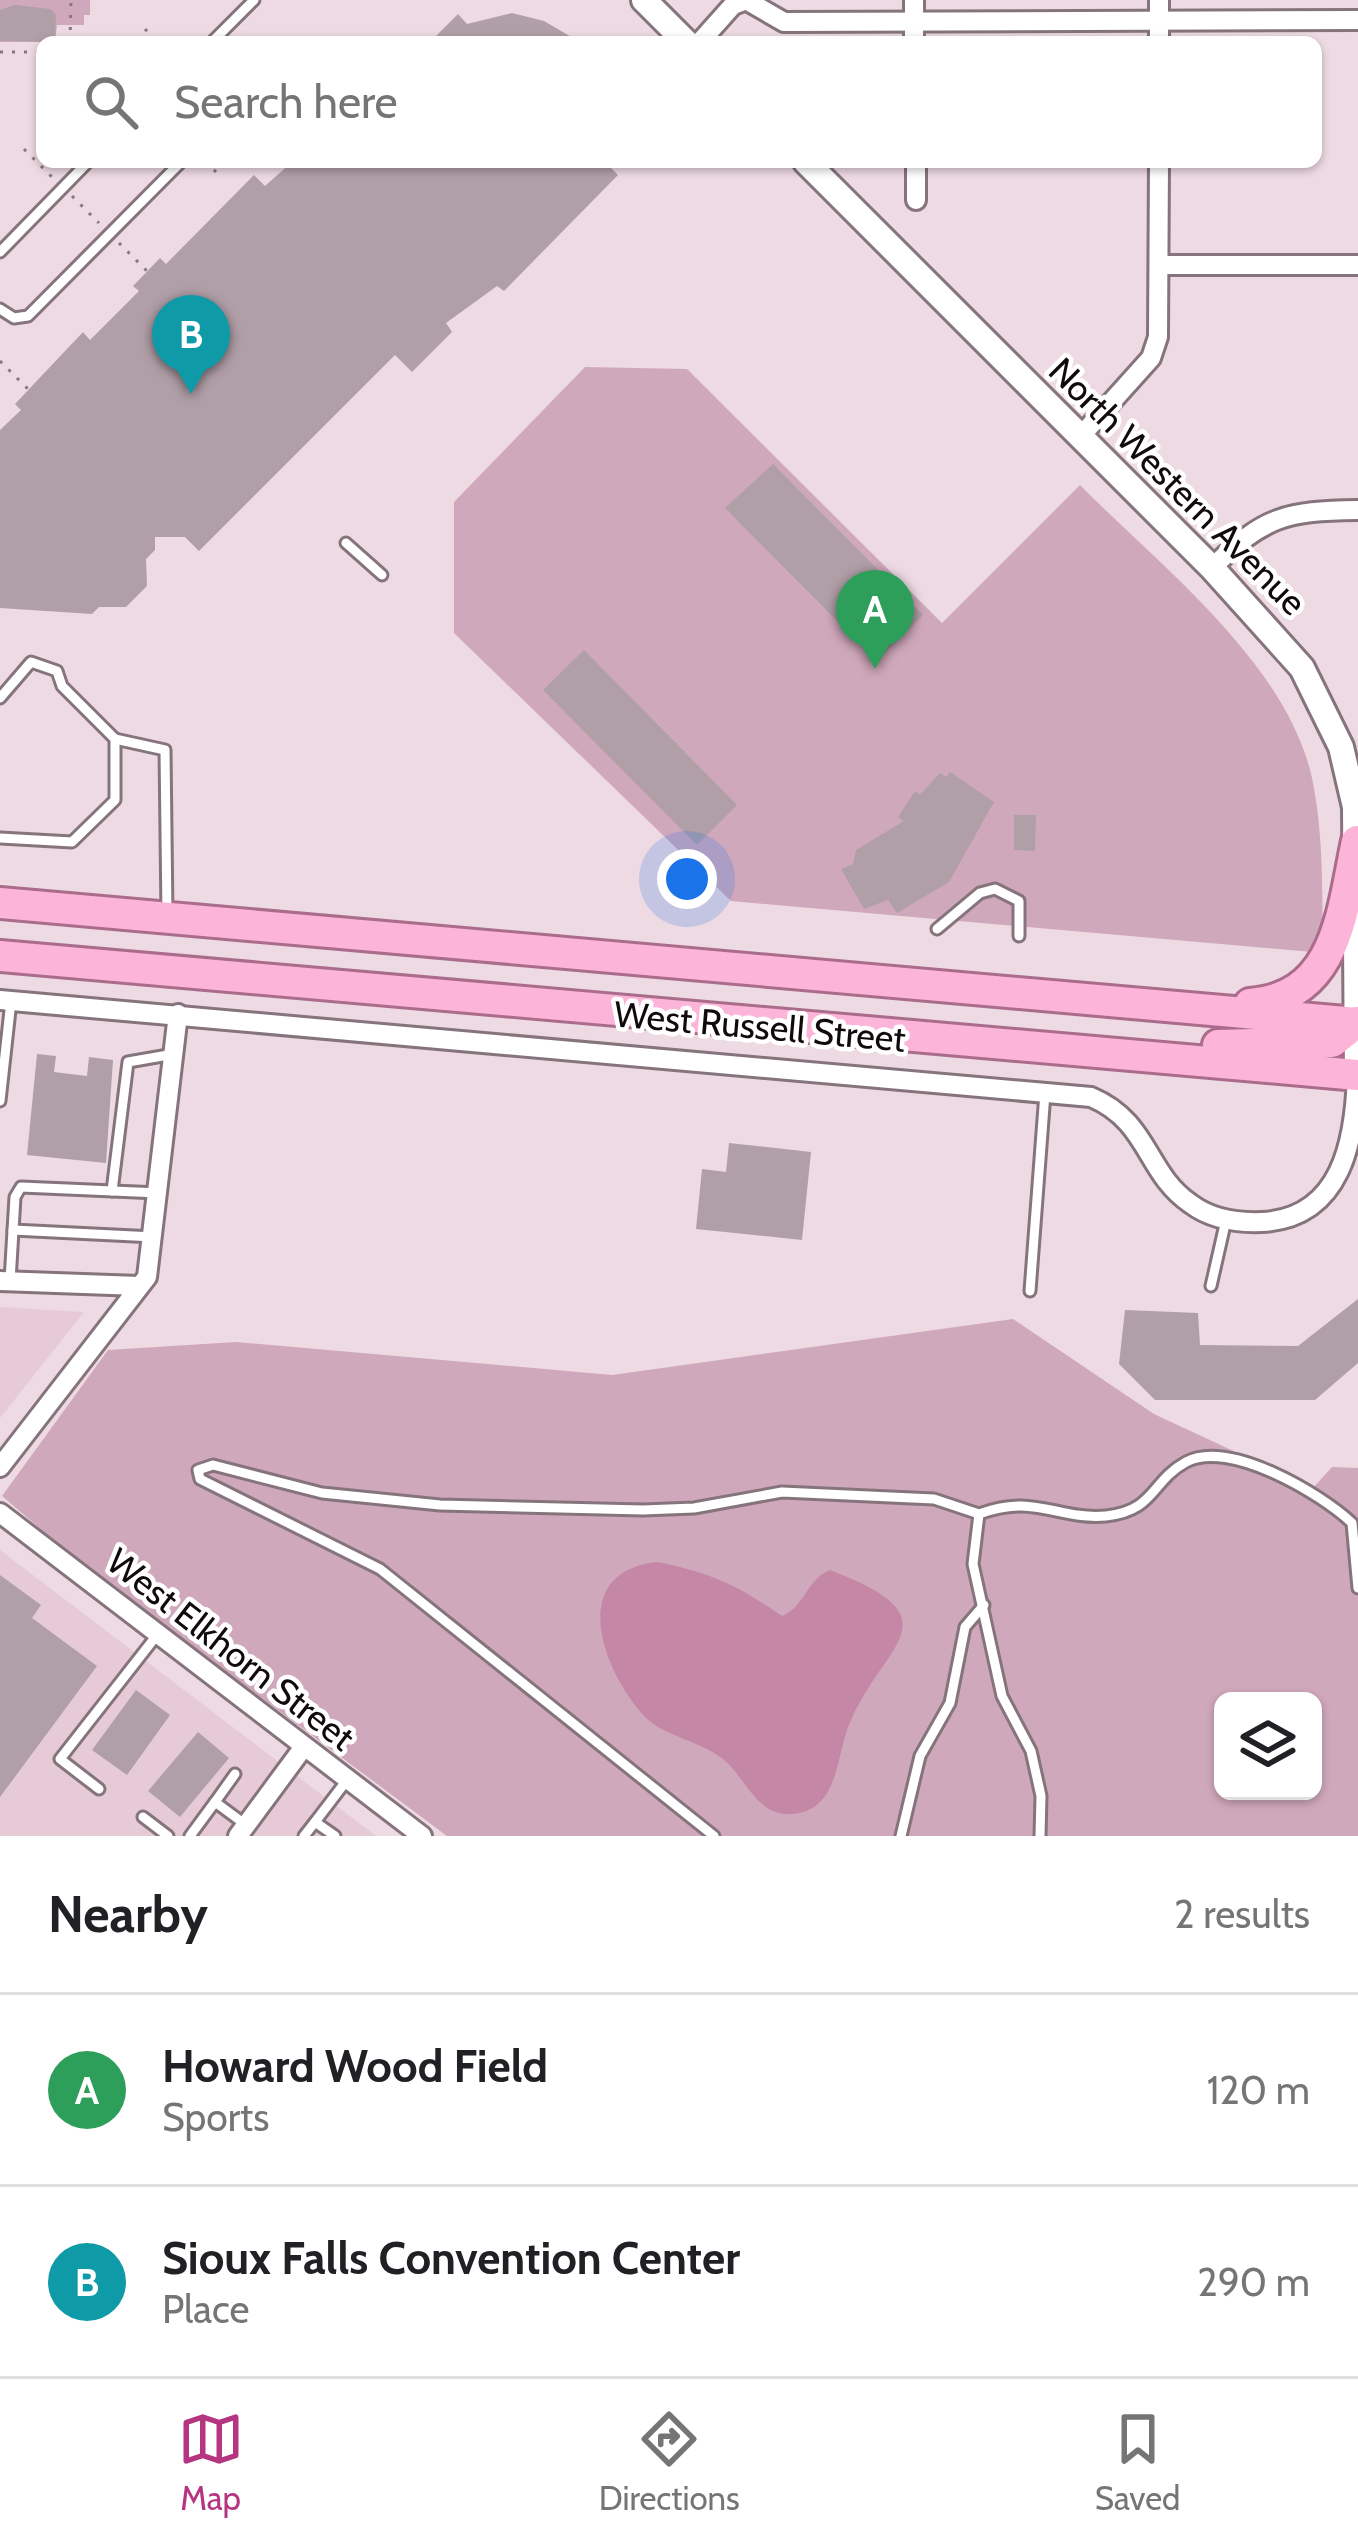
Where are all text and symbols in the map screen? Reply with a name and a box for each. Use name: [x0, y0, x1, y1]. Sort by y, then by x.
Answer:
search box: [36, 36, 1322, 168]
icon: search: [78, 69, 144, 135]
text: Search here: [174, 75, 398, 129]
pin: B: [152, 295, 230, 394]
street label: North Western Avenue: [1040, 348, 1316, 624]
pin: A: [836, 570, 914, 669]
your location: [657, 849, 717, 909]
street label: West Russell Street: [613, 991, 907, 1061]
street label: West Elkhorn Street: [98, 1539, 364, 1759]
map controls: [1214, 1692, 1322, 1800]
button: layers: [1214, 1692, 1322, 1800]
text: Nearby: [48, 1883, 208, 1945]
text: 2 results: [1174, 1890, 1310, 1938]
text: Howard Wood Field: [162, 2039, 548, 2093]
text: A: [75, 2066, 99, 2114]
text: 120 m: [1207, 2066, 1310, 2114]
text: Sports: [162, 2093, 269, 2141]
text: Sioux Falls Convention Center: [162, 2231, 740, 2285]
text: B: [75, 2258, 99, 2306]
text: 290 m: [1197, 2258, 1310, 2306]
text: Place: [162, 2285, 249, 2333]
tab: Map: [178, 2406, 244, 2518]
tab: Directions: [599, 2406, 740, 2518]
tab: Saved: [1095, 2406, 1180, 2518]

